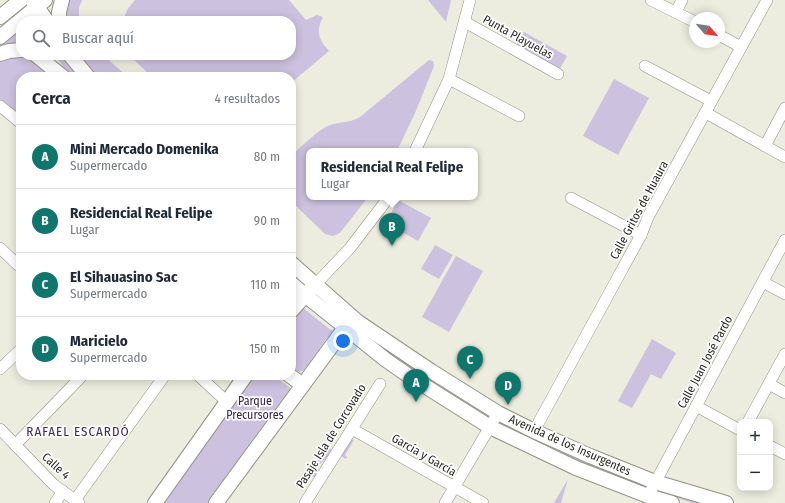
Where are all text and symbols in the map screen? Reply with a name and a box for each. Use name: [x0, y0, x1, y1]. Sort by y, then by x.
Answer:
street label: Punta Playuelas: [481, 12, 555, 62]
north arrow: [689, 12, 725, 48]
search box: [16, 16, 296, 60]
icon: search: [30, 27, 52, 49]
text: Buscar aquí: [62, 29, 134, 47]
text: Cerca: [32, 88, 71, 109]
text: 4 resultados: [214, 91, 280, 106]
text: Mini Mercado Domenika: [70, 140, 219, 158]
popup: [306, 148, 478, 200]
text: A: [41, 149, 49, 164]
text: 80 m: [254, 149, 280, 164]
text: Supermercado: [70, 158, 147, 173]
text: Residencial Real Felipe: [321, 158, 463, 176]
street label: Calle Gritos de Huaura: [607, 158, 671, 262]
text: Lugar: [321, 176, 350, 191]
text: Residencial Real Felipe: [70, 204, 213, 222]
text: B: [41, 213, 49, 228]
text: 90 m: [254, 213, 280, 228]
pin: B: [379, 213, 405, 246]
text: Lugar: [70, 222, 99, 237]
text: El Sihauasino Sac: [70, 268, 178, 286]
text: C: [42, 277, 48, 292]
text: 110 m: [250, 277, 280, 292]
text: Supermercado: [70, 286, 147, 301]
street label: Calle Juan José Pardo: [675, 313, 735, 411]
your location: [333, 331, 353, 351]
text: Maricielo: [70, 332, 128, 350]
text: D: [41, 341, 49, 356]
text: 150 m: [249, 341, 280, 356]
pin: C: [457, 346, 483, 379]
text: Supermercado: [70, 350, 147, 365]
pin: A: [403, 369, 429, 402]
pin: D: [495, 372, 521, 405]
street label: Pasaje Isla de Corcovado: [293, 381, 369, 491]
park label: Parque Precursores: [226, 394, 284, 422]
street label: Avenida de los Insurgentes: [507, 412, 633, 478]
map controls: [737, 419, 773, 491]
button: +: [737, 419, 773, 455]
district label: RAFAEL ESCARDÓ: [26, 424, 130, 439]
street label: García y García: [389, 431, 459, 479]
street label: Calle 4: [39, 450, 73, 482]
button: −: [737, 455, 773, 491]

